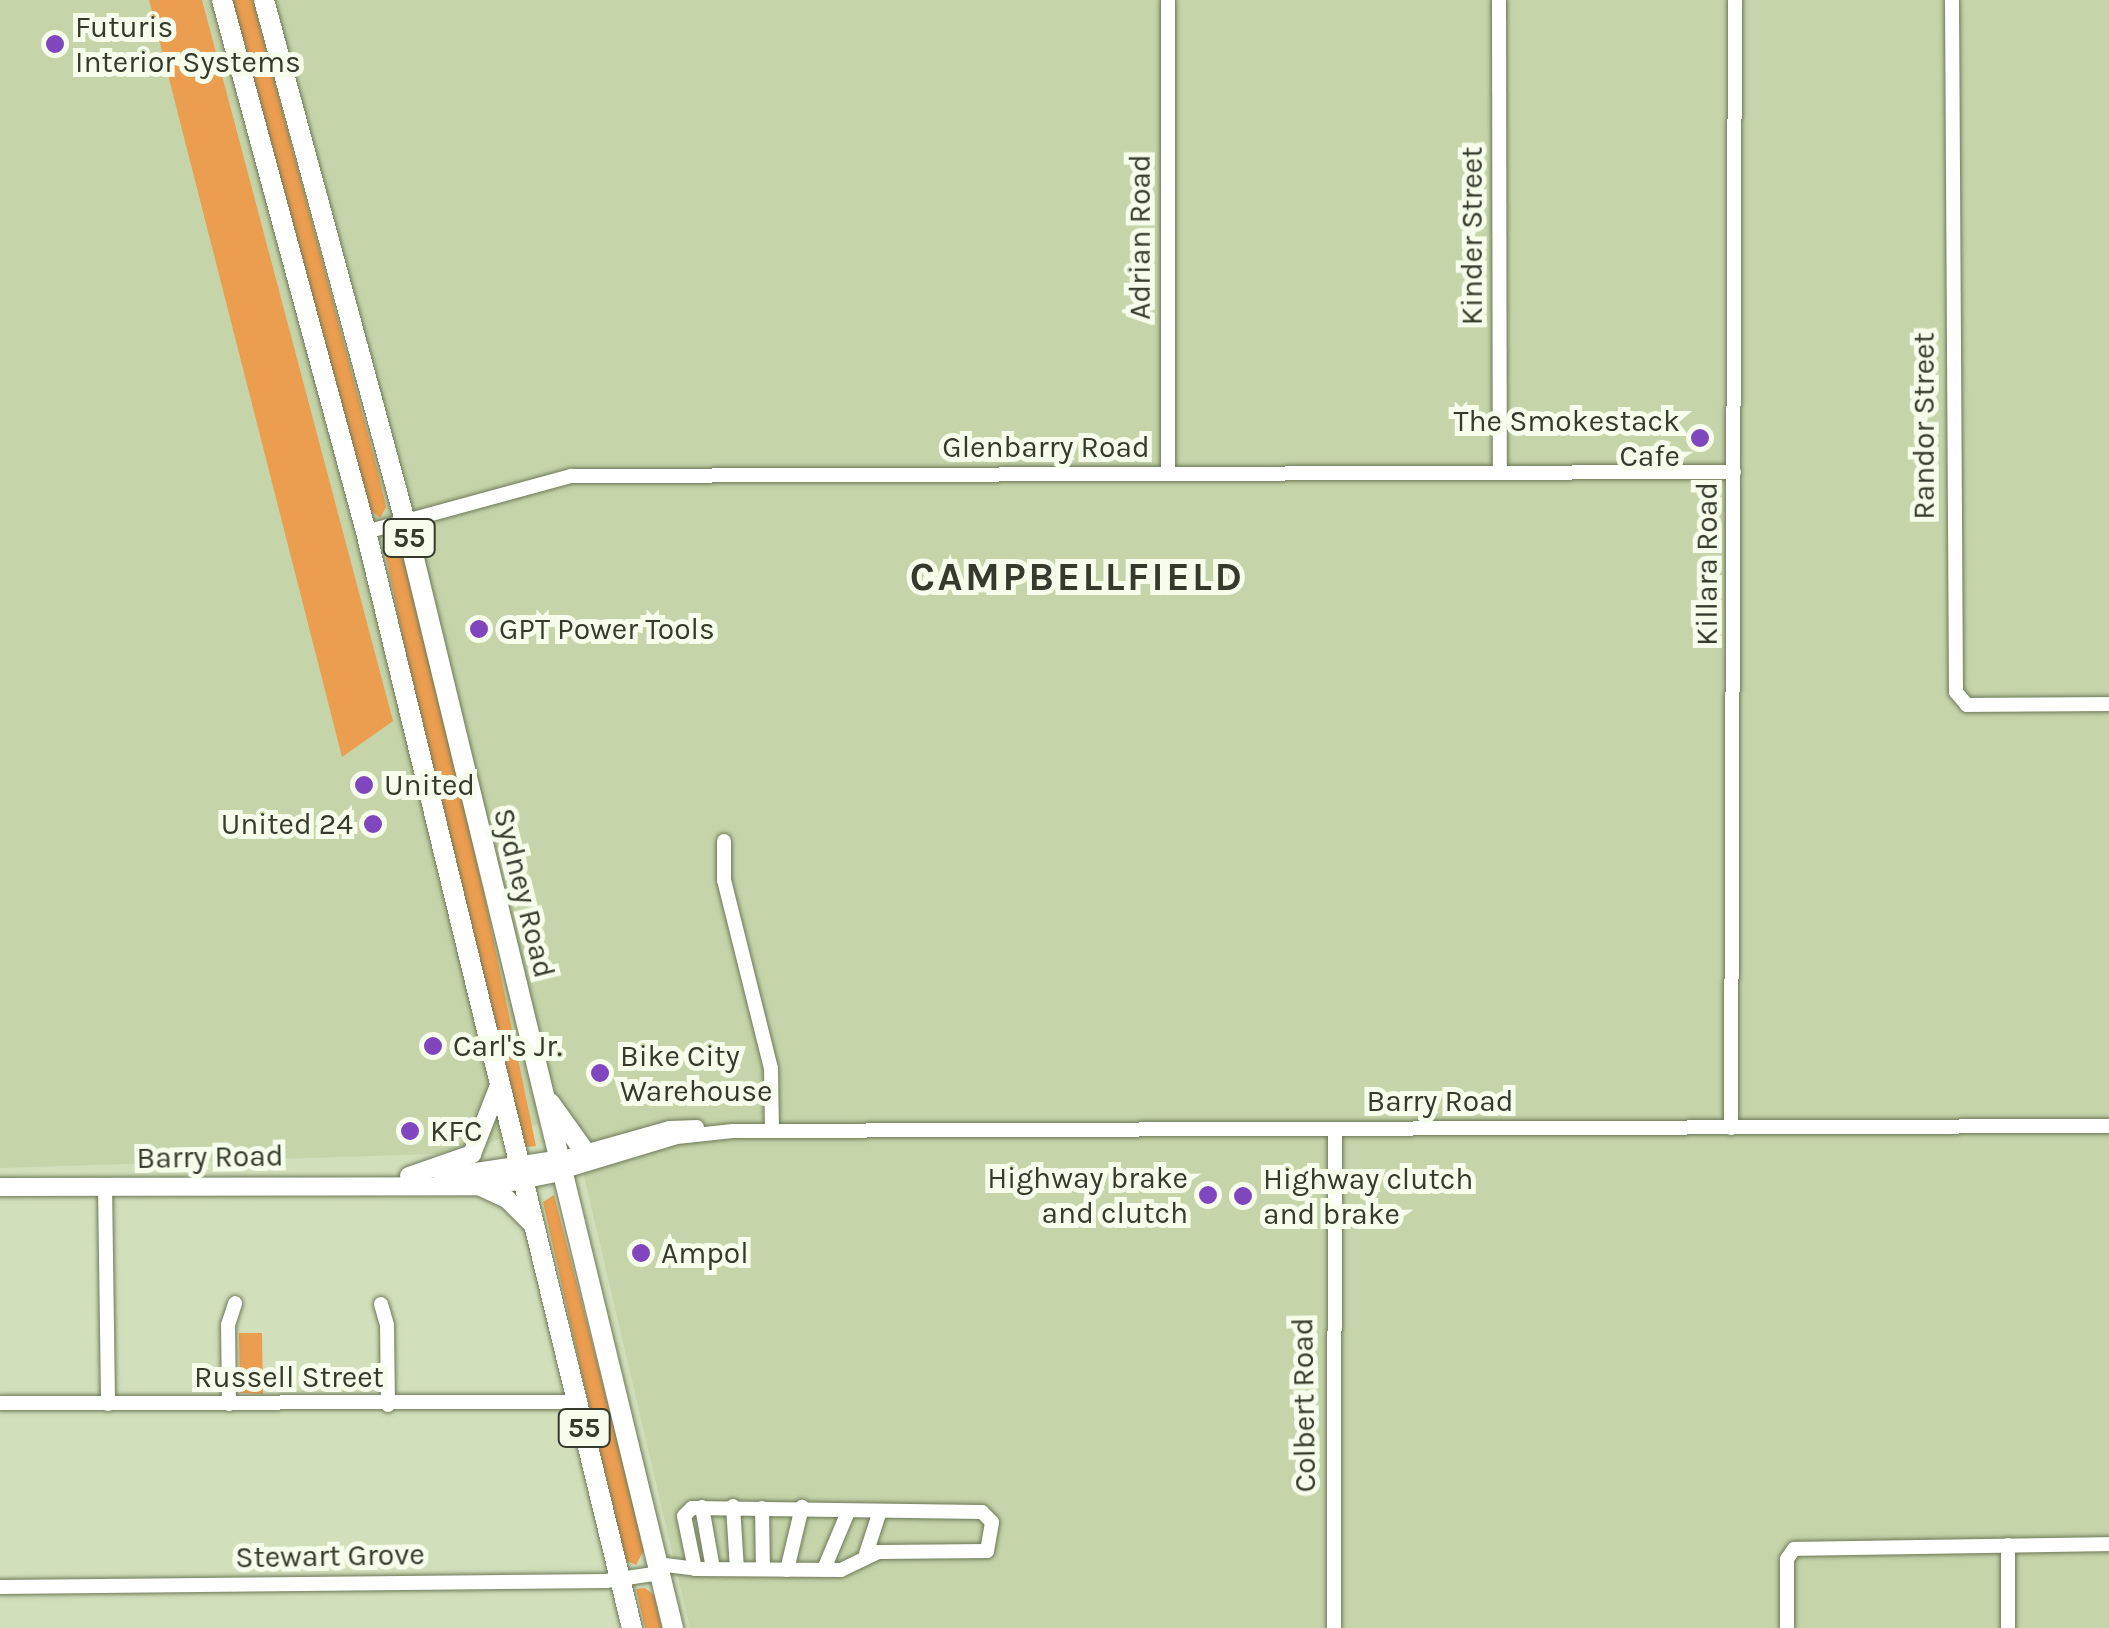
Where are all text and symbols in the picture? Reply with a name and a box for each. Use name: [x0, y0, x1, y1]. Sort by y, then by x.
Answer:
place label: Futuris Interior Systems: [75, 9, 301, 80]
marker: Futuris Interior Systems: [44, 33, 66, 55]
street label: Kinder Street: [1454, 147, 1490, 325]
street label: Adrian Road: [1122, 154, 1158, 320]
street label: Randor Street: [1906, 332, 1942, 520]
place label: The Smokestack Cafe: [1454, 403, 1680, 474]
marker: The Smokestack Cafe: [1689, 427, 1711, 449]
street label: Glenbarry Road: [942, 429, 1150, 465]
street label: Killara Road: [1689, 482, 1725, 646]
road number: 55: [382, 515, 436, 561]
district label: CAMPBELLFIELD: [910, 553, 1244, 601]
place label: GPT Power Tools: [499, 611, 715, 647]
marker: GPT Power Tools: [468, 618, 490, 640]
place label: United: [384, 767, 475, 803]
marker: United: [353, 774, 375, 796]
street label: Sydney Road: [486, 804, 562, 982]
place label: United 24: [221, 806, 353, 842]
marker: United 24: [362, 813, 384, 835]
place label: Carl's Jr.: [453, 1028, 562, 1064]
marker: Carl's Jr.: [422, 1035, 444, 1057]
place label: Bike City Warehouse: [620, 1038, 772, 1108]
marker: Bike City Warehouse: [589, 1062, 611, 1084]
street label: Barry Road: [1367, 1083, 1513, 1119]
place label: KFC: [430, 1113, 482, 1149]
marker: KFC: [399, 1120, 421, 1142]
street label: Barry Road: [136, 1138, 284, 1176]
place label: Highway brake and clutch: [987, 1160, 1188, 1230]
place label: Highway clutch and brake: [1263, 1161, 1473, 1232]
marker: Highway brake and clutch: [1197, 1184, 1219, 1206]
marker: Highway clutch and brake: [1232, 1185, 1254, 1207]
place label: Ampol: [661, 1235, 749, 1271]
marker: Ampol: [630, 1242, 652, 1264]
street label: Colbert Road: [1284, 1317, 1324, 1493]
street label: Russell Street: [194, 1359, 384, 1395]
road number: 55: [556, 1405, 612, 1451]
street label: Stewart Grove: [235, 1536, 425, 1576]

